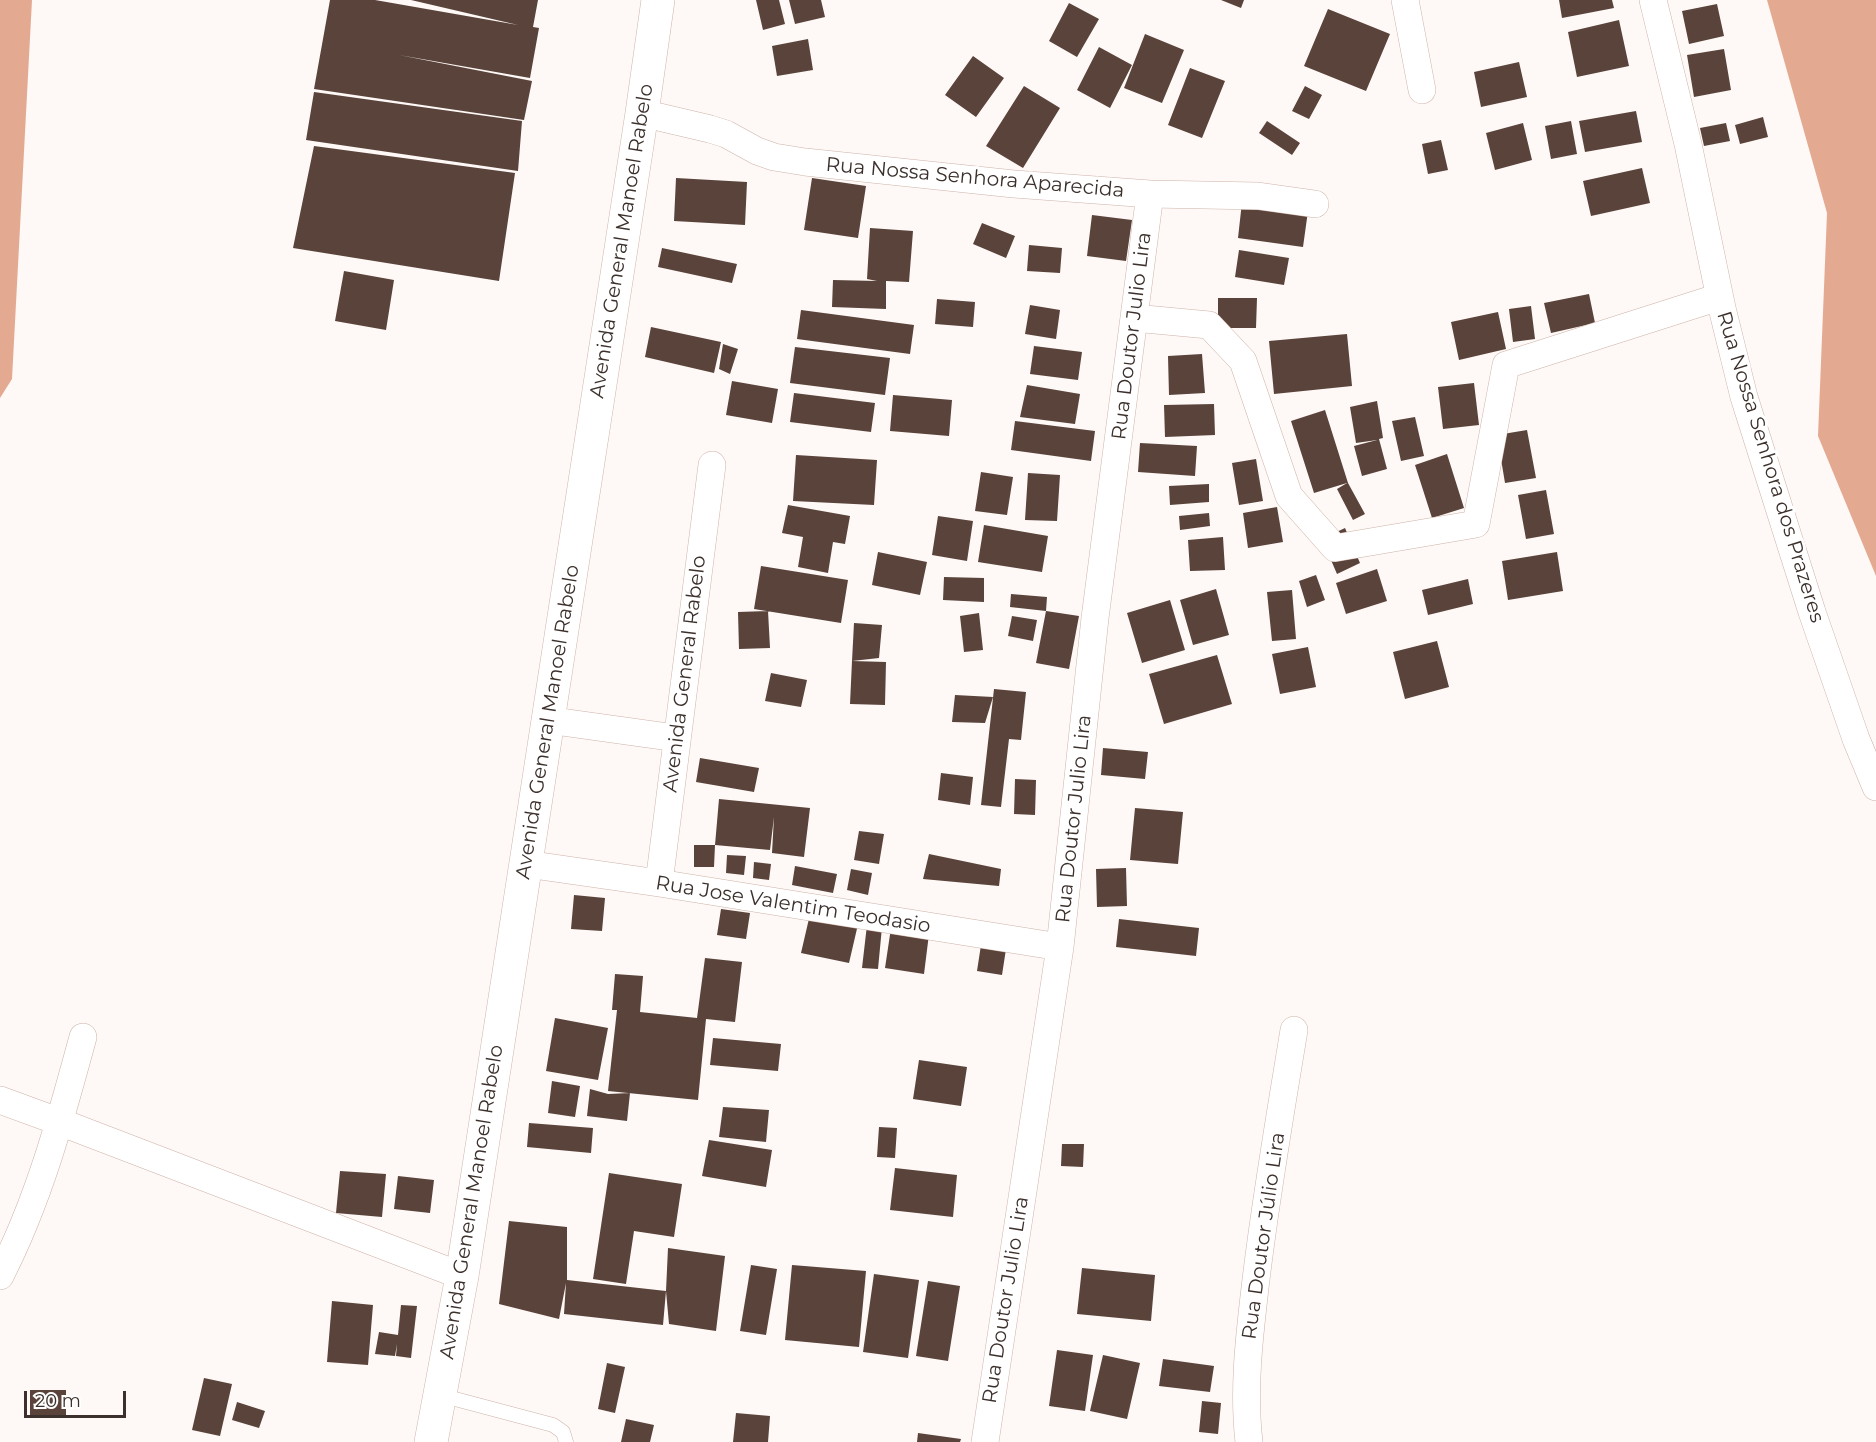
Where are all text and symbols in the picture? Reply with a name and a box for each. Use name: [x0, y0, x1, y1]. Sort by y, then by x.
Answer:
street label: Avenida General Manoel Rabelo: [585, 82, 659, 400]
street label: Rua Nossa Senhora Aparecida: [825, 153, 1125, 203]
street label: Rua Doutor Julio Lira: [1107, 231, 1157, 441]
street label: Rua Nossa Senhora dos Prazeres: [1711, 308, 1829, 626]
street label: Avenida General Rabelo: [659, 554, 711, 794]
street label: Avenida General Manoel Rabelo: [511, 563, 585, 881]
street label: Rua Doutor Julio Lira: [1051, 714, 1097, 924]
street label: Rua Jose Valentim Teodasio: [654, 871, 932, 939]
street label: Avenida General Manoel Rabelo: [435, 1043, 509, 1361]
street label: Rua Doutor Júlio Lira: [1238, 1131, 1290, 1341]
street label: Rua Doutor Julio Lira: [978, 1195, 1034, 1405]
scale bar: [27, 1379, 129, 1417]
text: 20 m: [35, 1390, 81, 1412]

